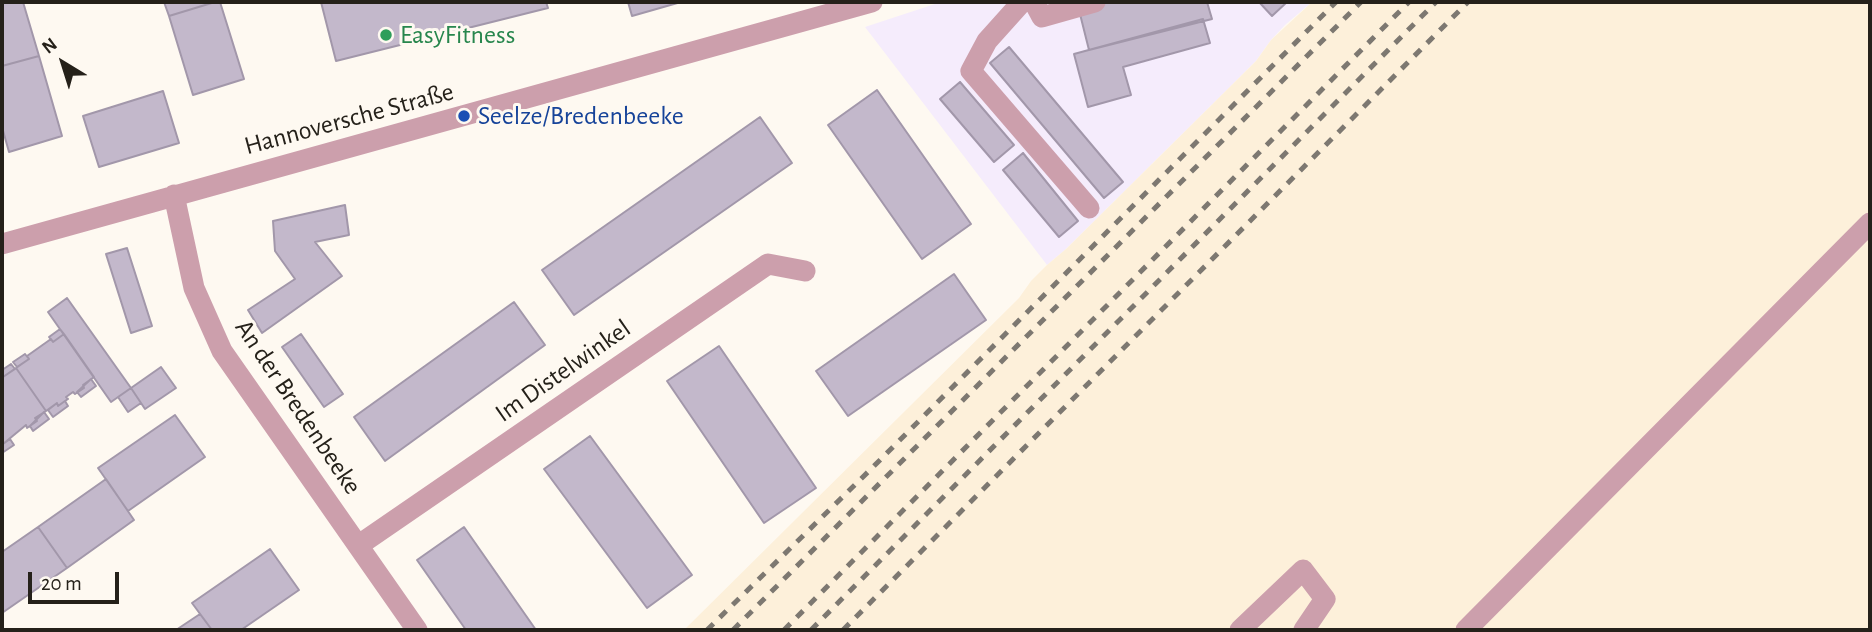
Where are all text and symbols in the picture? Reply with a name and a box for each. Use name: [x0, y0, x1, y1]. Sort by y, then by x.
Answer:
place label: EasyFitness: [400, 19, 515, 51]
marker: EasyFitness: [378, 27, 394, 43]
north arrow: [28, 28, 98, 98]
text: N: [39, 35, 61, 58]
street label: Hannoversche Straße: [241, 76, 457, 162]
place label: Seelze/Bredenbeeke: [478, 100, 684, 132]
marker: Seelze/Bredenbeeke: [456, 108, 472, 124]
street label: Im Distelwinkel: [489, 313, 637, 429]
street label: An der Bredenbeeke: [228, 314, 368, 500]
scale bar: [32, 558, 122, 602]
text: 20 m: [41, 573, 82, 594]

